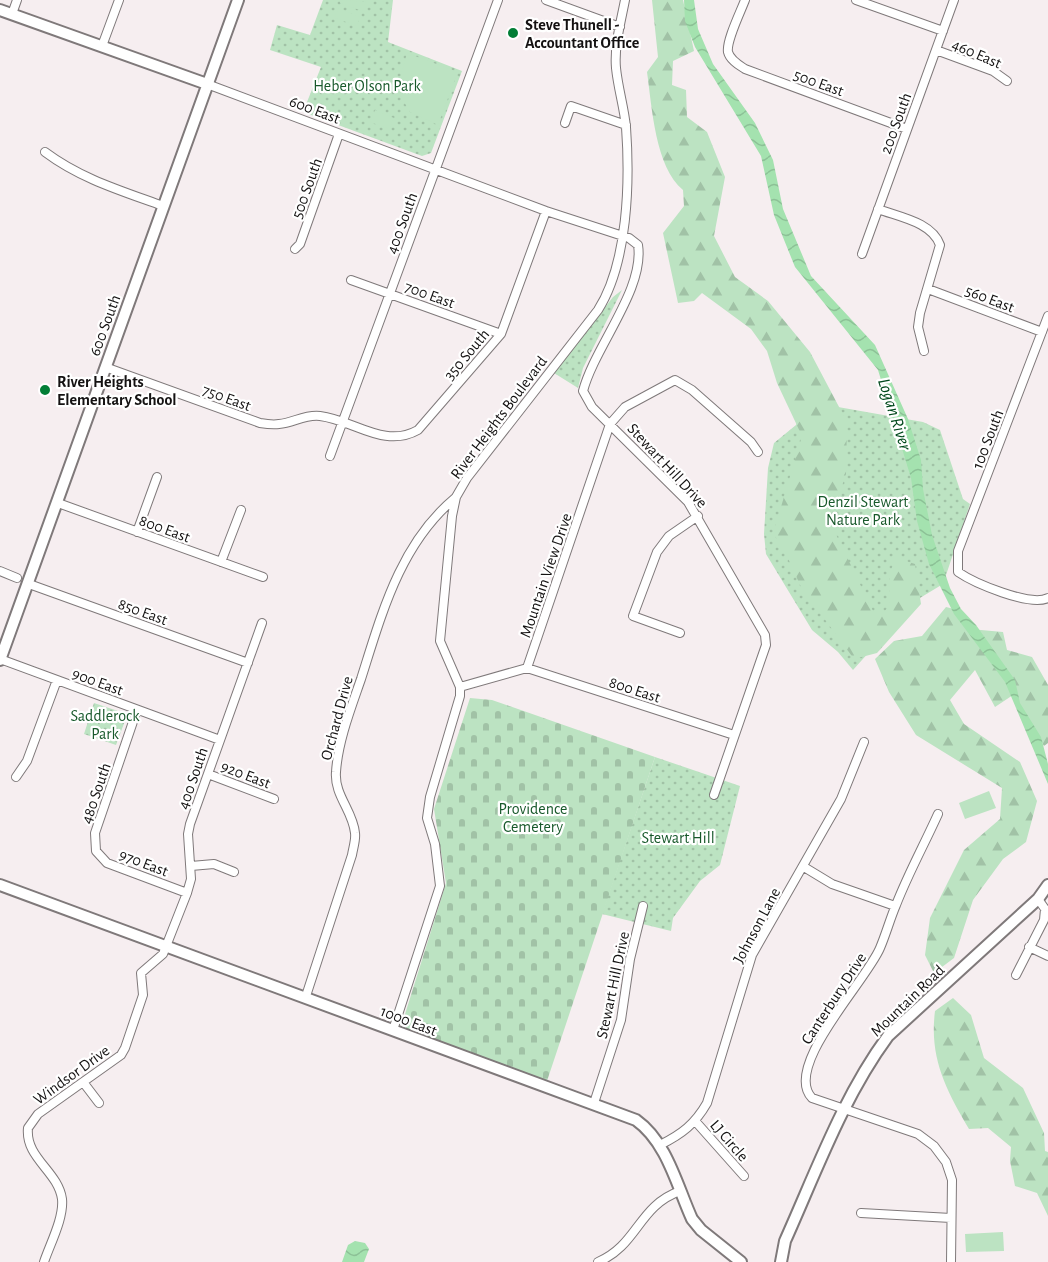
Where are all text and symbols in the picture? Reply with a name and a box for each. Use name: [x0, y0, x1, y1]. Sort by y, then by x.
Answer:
place label: Steve Thunell - Accountant Office: [525, 17, 640, 51]
marker: Steve Thunell - Accountant Office: [506, 26, 520, 40]
street label: 460 East: [949, 36, 1004, 71]
street label: 500 East: [791, 67, 846, 99]
park label: Heber Olson Park: [313, 78, 422, 94]
street label: 200 South: [878, 91, 914, 156]
street label: 600 East: [287, 93, 342, 127]
street label: 500 South: [289, 156, 325, 221]
street label: 400 South: [383, 191, 420, 256]
street label: 700 East: [402, 279, 457, 311]
street label: 560 East: [963, 282, 1016, 316]
street label: 600 South: [87, 293, 123, 358]
street label: 350 South: [441, 326, 493, 383]
street label: River Heights Boulevard: [448, 353, 550, 482]
place label: River Heights Elementary School: [57, 374, 177, 409]
water label: Logan River: [874, 376, 914, 454]
street label: 750 East: [200, 382, 253, 414]
marker: River Heights Elementary School: [38, 383, 52, 397]
street label: 100 South: [969, 408, 1006, 471]
street label: Stewart Hill Drive: [624, 420, 710, 511]
park label: Denzil Stewart Nature Park: [818, 494, 908, 528]
street label: Mountain View Drive: [517, 511, 575, 640]
street label: 800 East: [137, 512, 192, 546]
street label: 850 East: [116, 596, 169, 628]
street label: 900 East: [70, 665, 125, 698]
street label: Orchard Drive: [318, 674, 356, 762]
street label: 800 East: [607, 674, 662, 706]
park label: Saddlerock Park: [71, 708, 140, 742]
street label: 400 South: [175, 746, 211, 811]
street label: 920 East: [219, 758, 273, 792]
street label: 480 South: [78, 761, 114, 826]
park label: Providence Cemetery: [499, 801, 567, 836]
park label: Stewart Hill: [641, 830, 715, 846]
street label: 970 East: [117, 846, 170, 880]
street label: Johnson Lane: [730, 885, 783, 966]
street label: Stewart Hill Drive: [594, 930, 632, 1040]
street label: Canterbury Drive: [798, 950, 870, 1048]
street label: Mountain Road: [868, 962, 948, 1040]
street label: 1000 East: [378, 1003, 439, 1039]
street label: Windsor Drive: [31, 1042, 112, 1108]
street label: LJ Circle: [707, 1117, 751, 1164]

